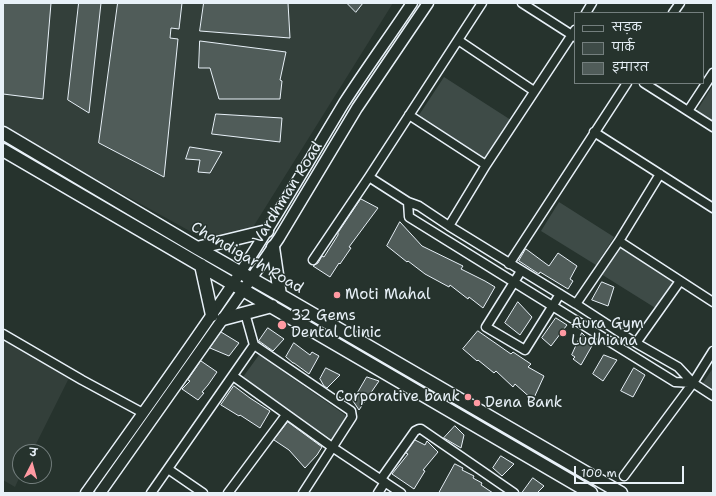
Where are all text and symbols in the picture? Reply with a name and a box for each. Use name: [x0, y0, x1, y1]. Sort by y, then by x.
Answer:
legend: [574, 12, 704, 84]
text: सड़क: [612, 19, 642, 35]
text: पार्क: [612, 39, 635, 55]
text: इमारत: [612, 59, 649, 75]
street label: Vardhman Road: [249, 139, 327, 247]
street label: Chandigarh Road: [187, 218, 307, 298]
place label: Moti Mahal: [345, 286, 431, 304]
marker: Moti Mahal: [332, 290, 342, 300]
place label: 32 Gems Dental Clinic: [291, 307, 381, 342]
place label: Aura Gym Ludhiana: [571, 315, 644, 350]
marker: 32 Gems Dental Clinic: [276, 319, 288, 331]
marker: Aura Gym Ludhiana: [558, 328, 568, 338]
place label: Corporative bank: [335, 388, 460, 406]
marker: Corporative bank: [463, 392, 473, 402]
place label: Dena Bank: [485, 394, 562, 412]
marker: Dena Bank: [472, 398, 482, 408]
north arrow: [12, 444, 52, 484]
text: उ: [29, 445, 38, 460]
scale bar: [576, 458, 686, 484]
text: 100 m: [581, 465, 617, 481]

